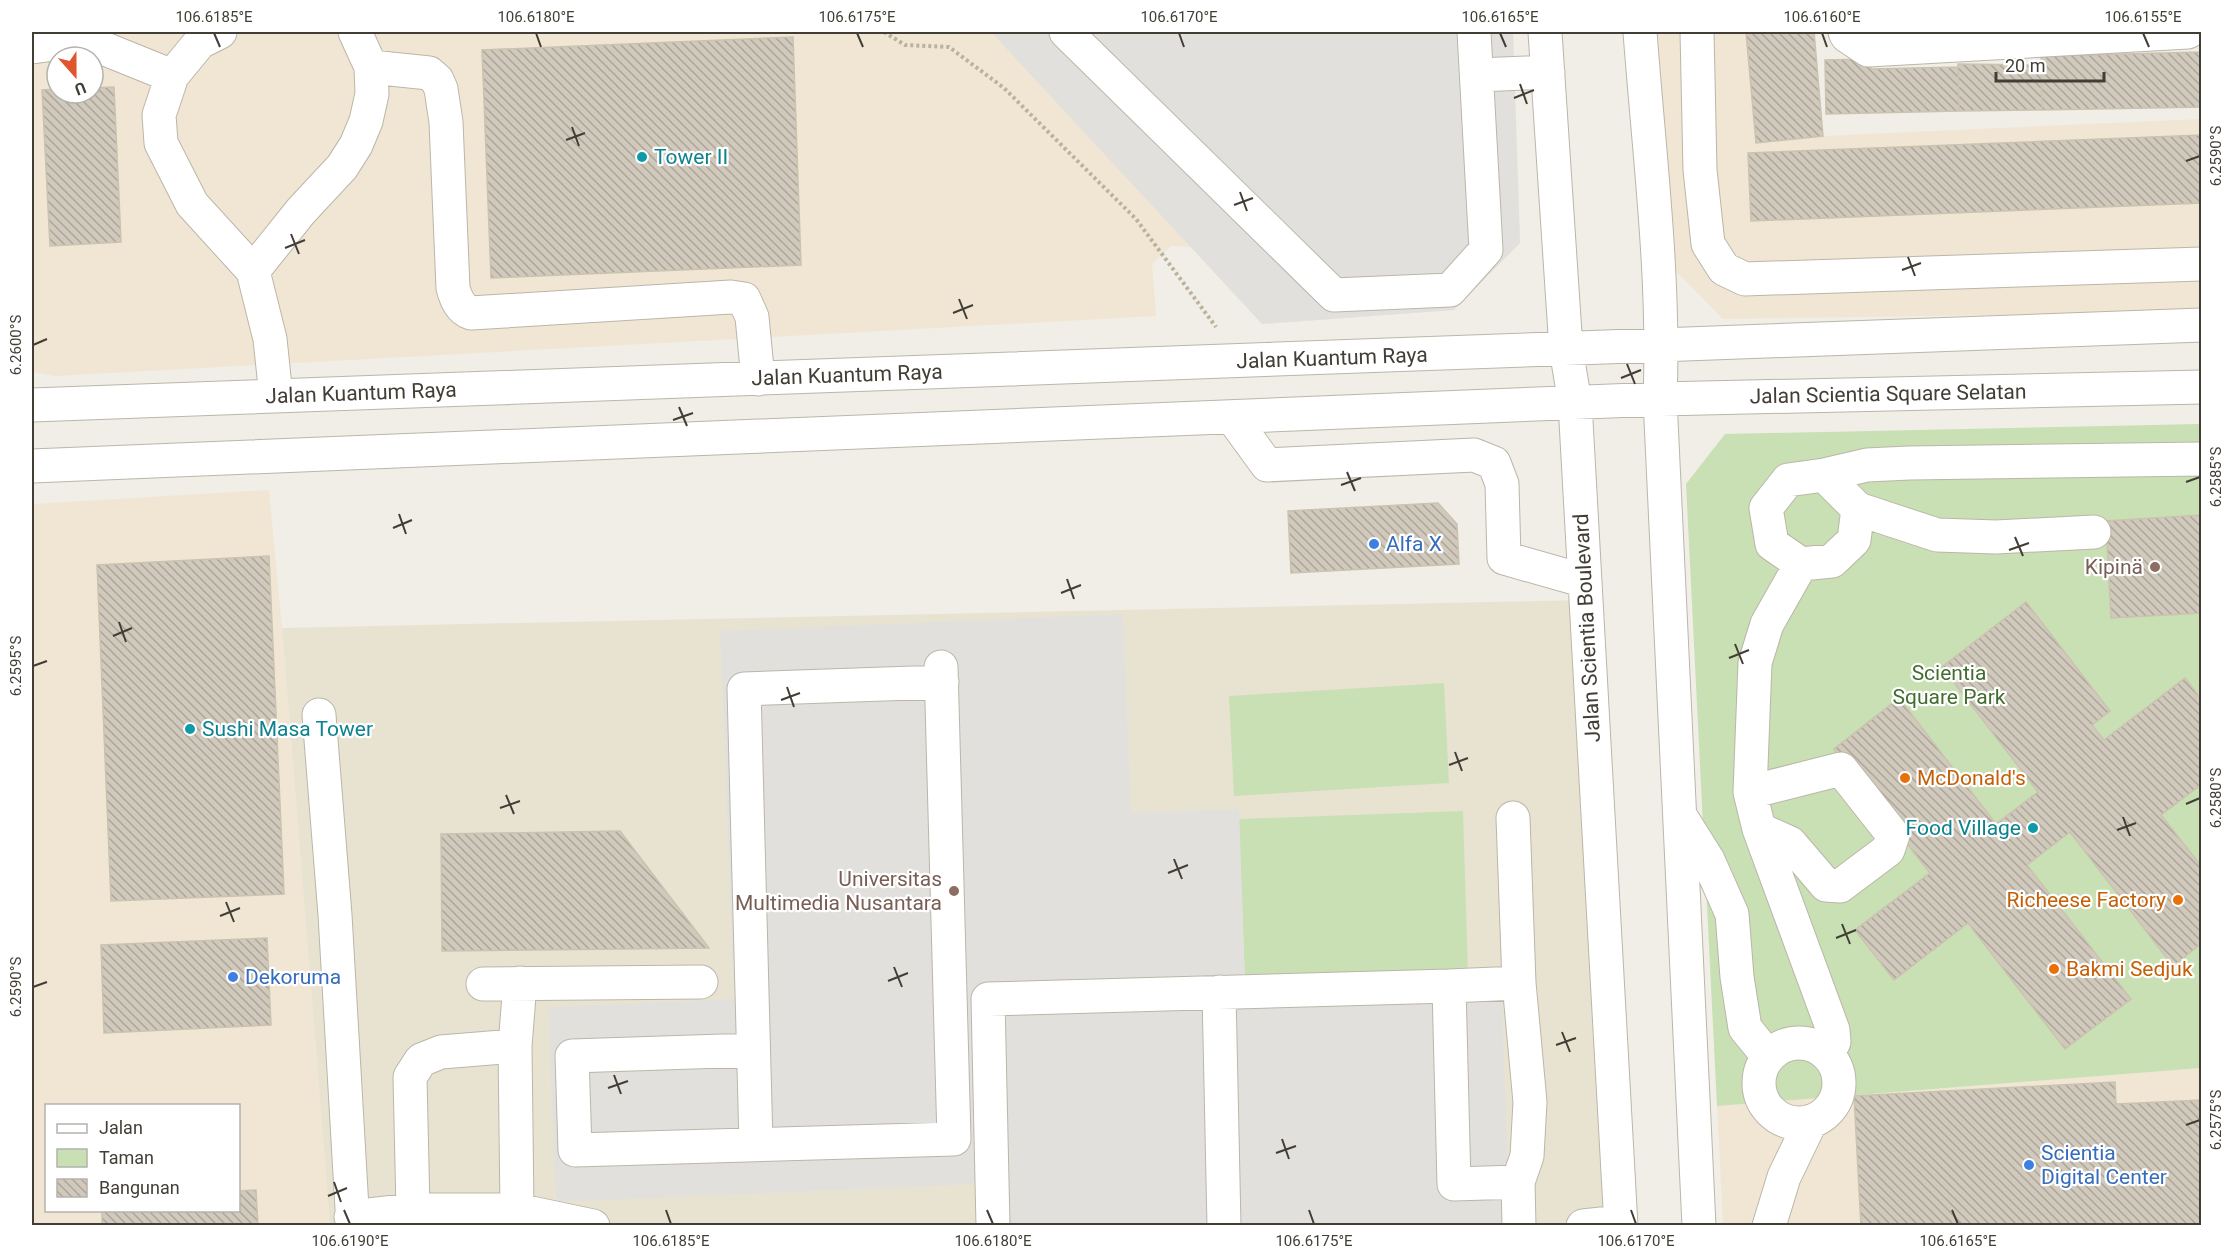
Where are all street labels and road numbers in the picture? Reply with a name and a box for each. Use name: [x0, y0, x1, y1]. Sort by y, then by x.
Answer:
street label: Jalan Kuantum Raya: [1236, 343, 1428, 373]
street label: Jalan Kuantum Raya: [751, 360, 943, 390]
street label: Jalan Kuantum Raya: [265, 378, 457, 408]
street label: Jalan Scientia Square Selatan: [1749, 380, 2027, 408]
street label: Jalan Scientia Boulevard: [1569, 513, 1605, 743]

